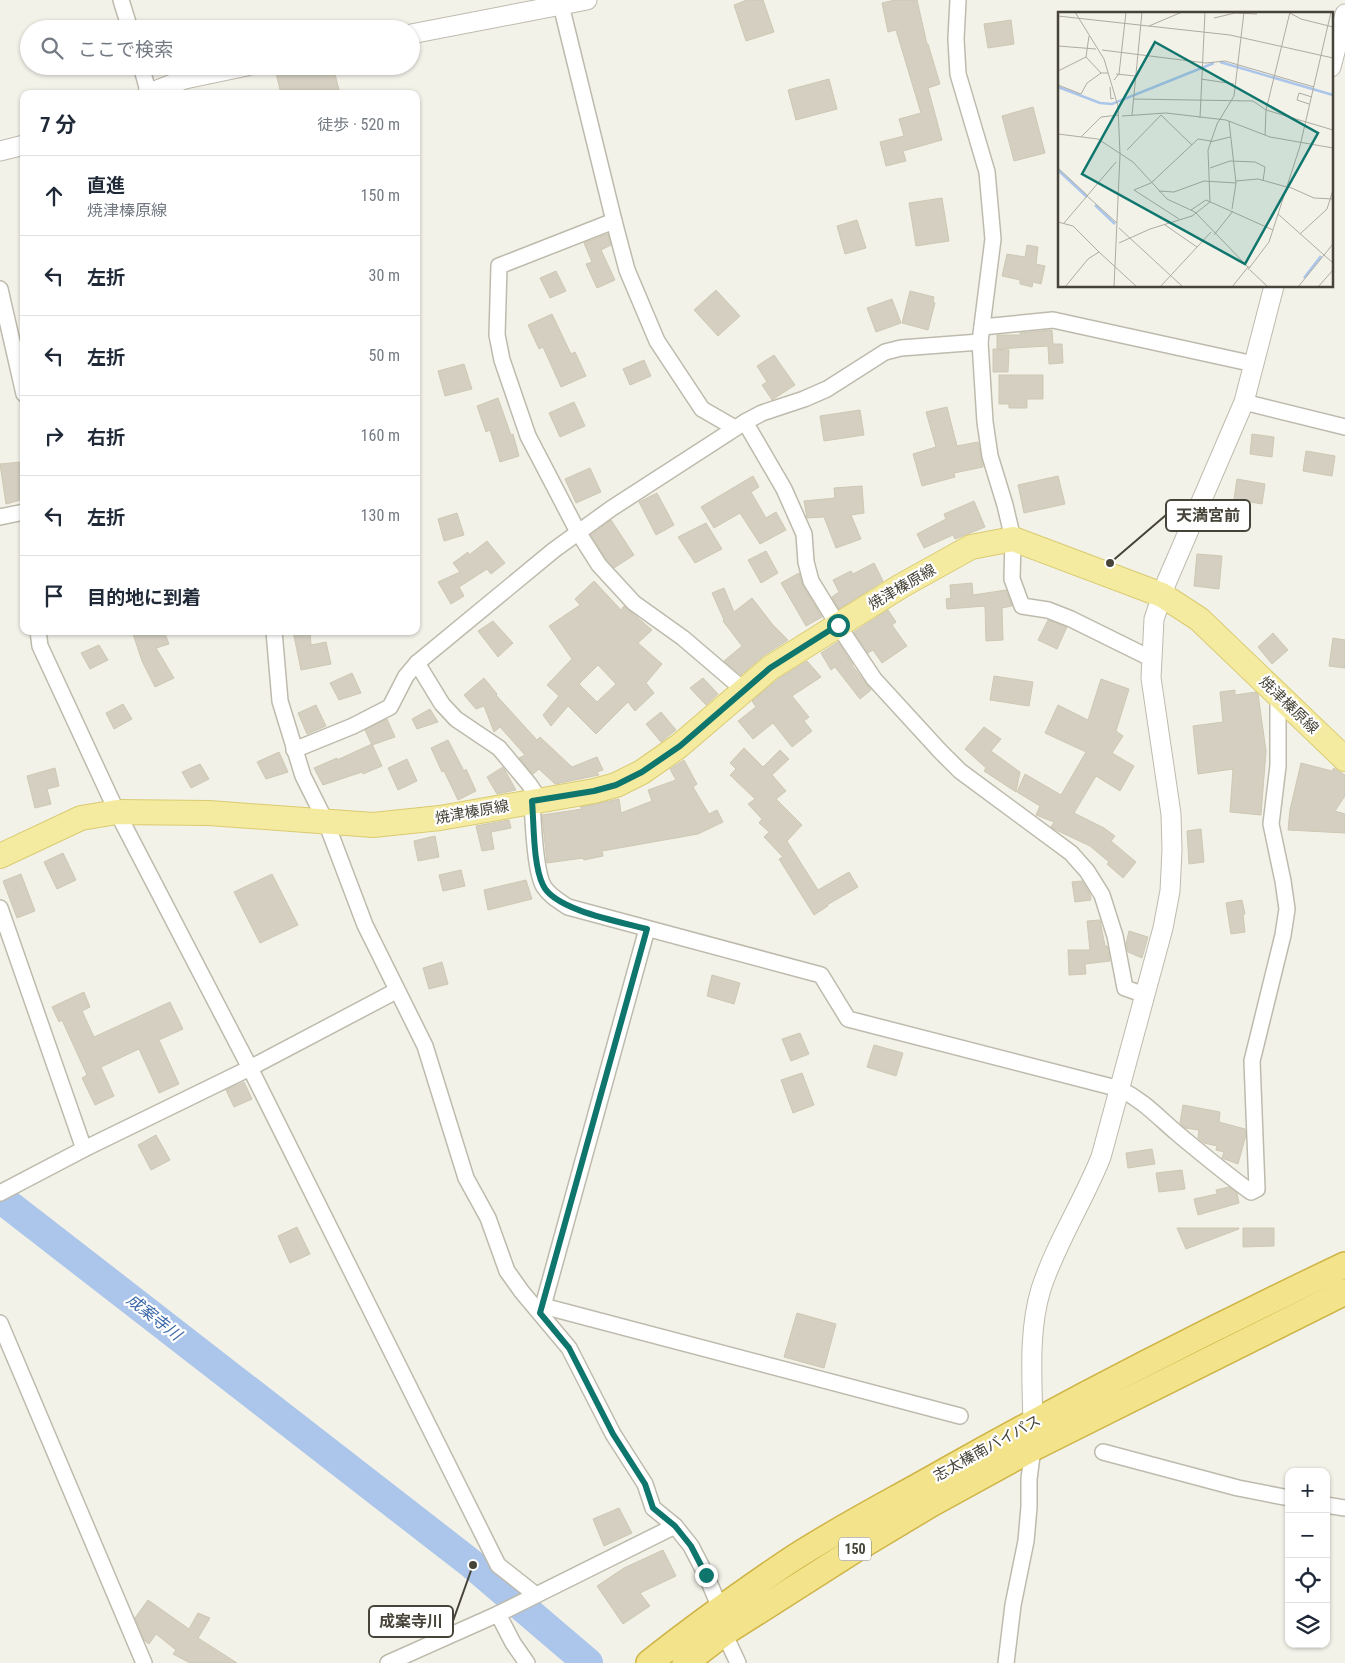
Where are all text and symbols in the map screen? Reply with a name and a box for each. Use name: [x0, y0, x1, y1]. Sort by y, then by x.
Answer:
inset map: [1058, 12, 1332, 288]
search box: [20, 20, 420, 75]
icon: search: [38, 34, 66, 62]
text: ここで検索: [78, 38, 173, 61]
text: 7 分: [40, 113, 76, 137]
text: 徒歩 · 520 m: [317, 115, 400, 134]
text: 直進: [87, 174, 125, 197]
icon: ahead: [40, 182, 68, 210]
text: 150 m: [361, 186, 400, 205]
text: 焼津榛原線: [87, 201, 167, 220]
icon: left: [40, 262, 68, 290]
text: 左折: [87, 266, 125, 289]
text: 30 m: [368, 266, 400, 285]
icon: left: [40, 342, 68, 370]
text: 左折: [87, 346, 125, 369]
text: 50 m: [368, 346, 400, 365]
icon: right: [40, 422, 68, 450]
text: 右折: [87, 426, 125, 449]
text: 160 m: [361, 426, 400, 445]
callout: 天満宮前: [1166, 500, 1250, 531]
icon: left: [40, 502, 68, 530]
text: 左折: [87, 506, 125, 529]
text: 130 m: [361, 506, 400, 525]
text: 天満宮前: [1176, 506, 1240, 525]
street label: 焼津榛原線: [865, 560, 939, 614]
icon: arrive: [40, 582, 68, 610]
text: 目的地に到着: [87, 586, 201, 609]
route start: [827, 614, 850, 637]
street label: 焼津榛原線: [1256, 672, 1322, 738]
street label: 焼津榛原線: [433, 797, 511, 827]
water label: 成案寺川: [123, 1290, 187, 1345]
street label: 志太榛南バイパス: [930, 1411, 1044, 1485]
map controls: [1285, 1468, 1330, 1648]
button: +: [1285, 1468, 1330, 1513]
button: −: [1285, 1513, 1330, 1558]
road number: 150: [839, 1538, 871, 1560]
button: locate: [1285, 1558, 1330, 1603]
route end: [695, 1564, 718, 1587]
button: layers: [1285, 1603, 1330, 1648]
callout: 成案寺川: [369, 1606, 453, 1637]
text: 成案寺川: [379, 1612, 443, 1631]

